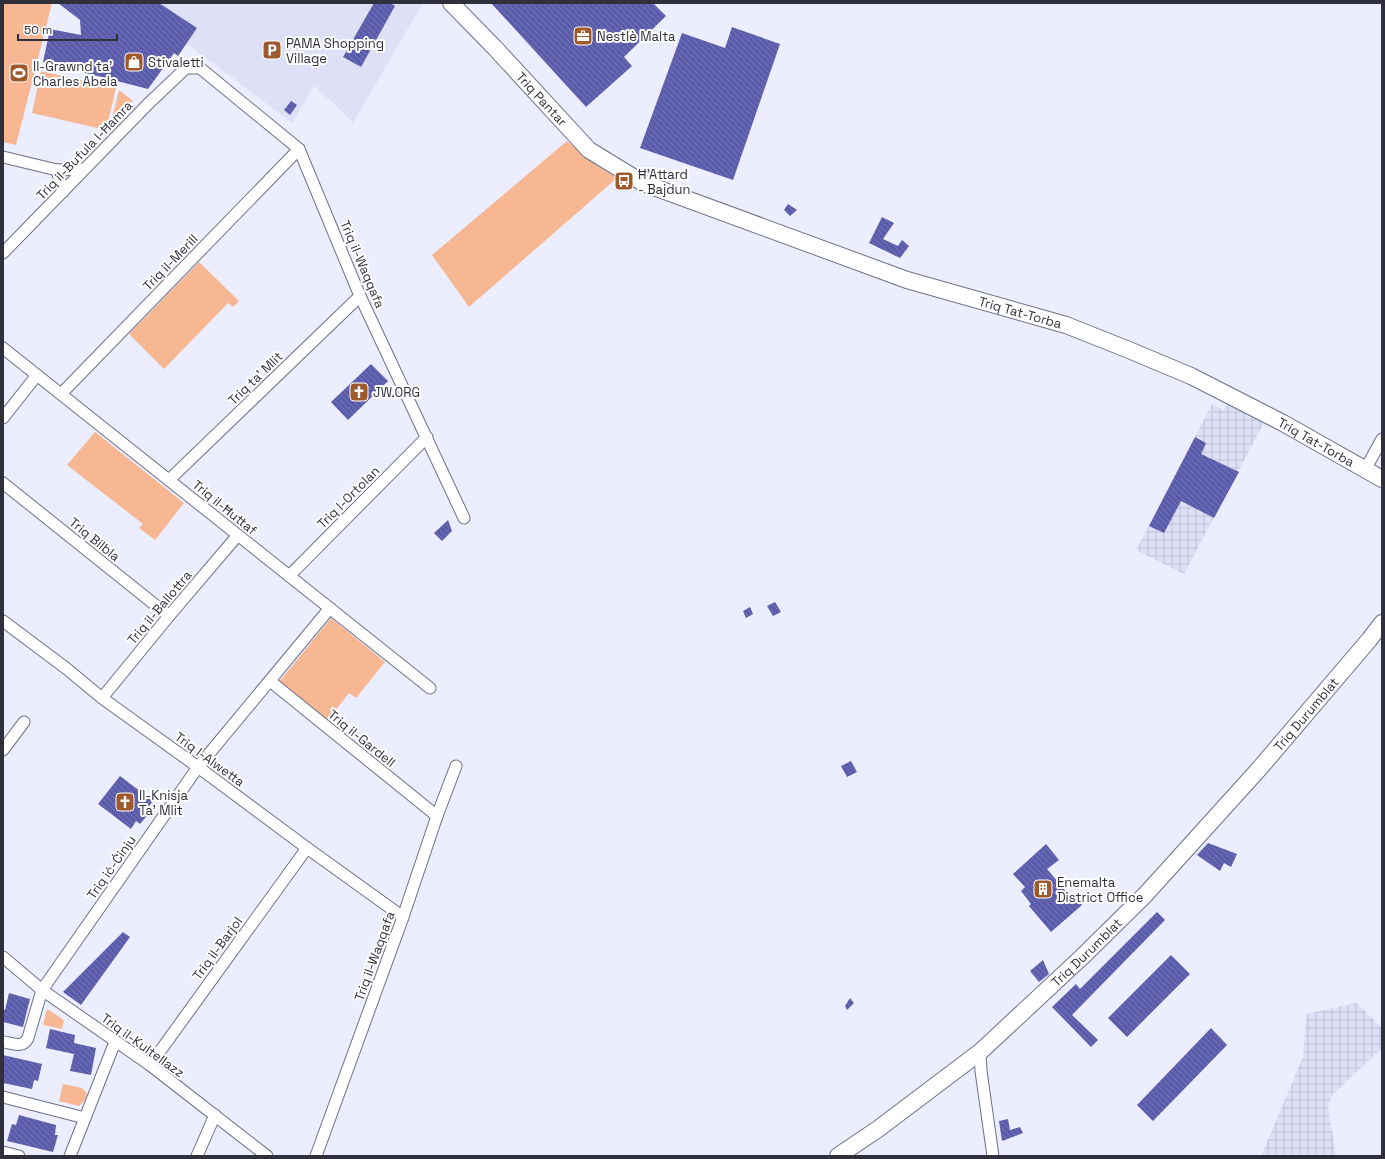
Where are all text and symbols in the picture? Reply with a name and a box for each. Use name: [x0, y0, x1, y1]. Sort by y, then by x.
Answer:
scale bar: [18, 16, 117, 42]
text: 50 m: [24, 22, 52, 38]
office icon: Nestlè Malta: [572, 25, 594, 47]
place label: Nestlè Malta: [597, 28, 676, 45]
place label: PAMA Shopping Village: [286, 35, 384, 67]
parking icon: PAMA Shopping Village: [261, 39, 283, 61]
shop icon: Stivaletti: [123, 51, 145, 73]
place label: Stivaletti: [148, 54, 204, 71]
place label: Il-Grawnd ta' Charles Abela: [33, 58, 118, 90]
sports icon: Il-Grawnd ta' Charles Abela: [8, 62, 30, 84]
street label: Triq Pantar: [512, 68, 571, 130]
street label: Triq il-Bufula l-Ħamra: [33, 97, 136, 204]
place label: Ħ'Attard - Bajdun: [638, 166, 690, 198]
bus stop icon: Ħ'Attard - Bajdun: [613, 170, 635, 192]
street label: Triq il-Waqqafa: [336, 218, 389, 311]
street label: Triq il-Merill: [139, 230, 202, 294]
street label: Triq Tat-Torba: [977, 293, 1064, 333]
street label: Triq ta' Mlit: [224, 348, 286, 409]
church icon: JW.ORG: [348, 381, 370, 403]
place label: JW.ORG: [373, 384, 420, 401]
street label: Triq Tat-Torba: [1275, 414, 1358, 471]
street label: Triq l-Ortolan: [314, 463, 383, 532]
street label: Triq il-Ħuttaf: [189, 476, 261, 539]
street label: Triq Bilbla: [66, 514, 124, 565]
street label: Triq il-Ballottra: [123, 566, 196, 648]
street label: Triq Durumblat: [1270, 674, 1342, 755]
street label: Triq il-Gardell: [325, 706, 399, 771]
street label: Triq l-Alwetta: [171, 728, 248, 791]
place label: Il-Knisja Ta' Mlit: [139, 787, 188, 819]
church icon: Il-Knisja Ta' Mlit: [114, 791, 136, 813]
street label: Triq iċ-Ċinju: [83, 832, 140, 902]
place label: Enemalta District Office: [1057, 874, 1143, 906]
building icon: Enemalta District Office: [1032, 878, 1054, 900]
street label: Triq il-Waqqafa: [350, 909, 399, 1003]
street label: Triq il-Barjol: [189, 913, 246, 983]
street label: Triq Durumblat: [1048, 915, 1126, 990]
street label: Triq il-Kultellazz: [98, 1010, 188, 1081]

